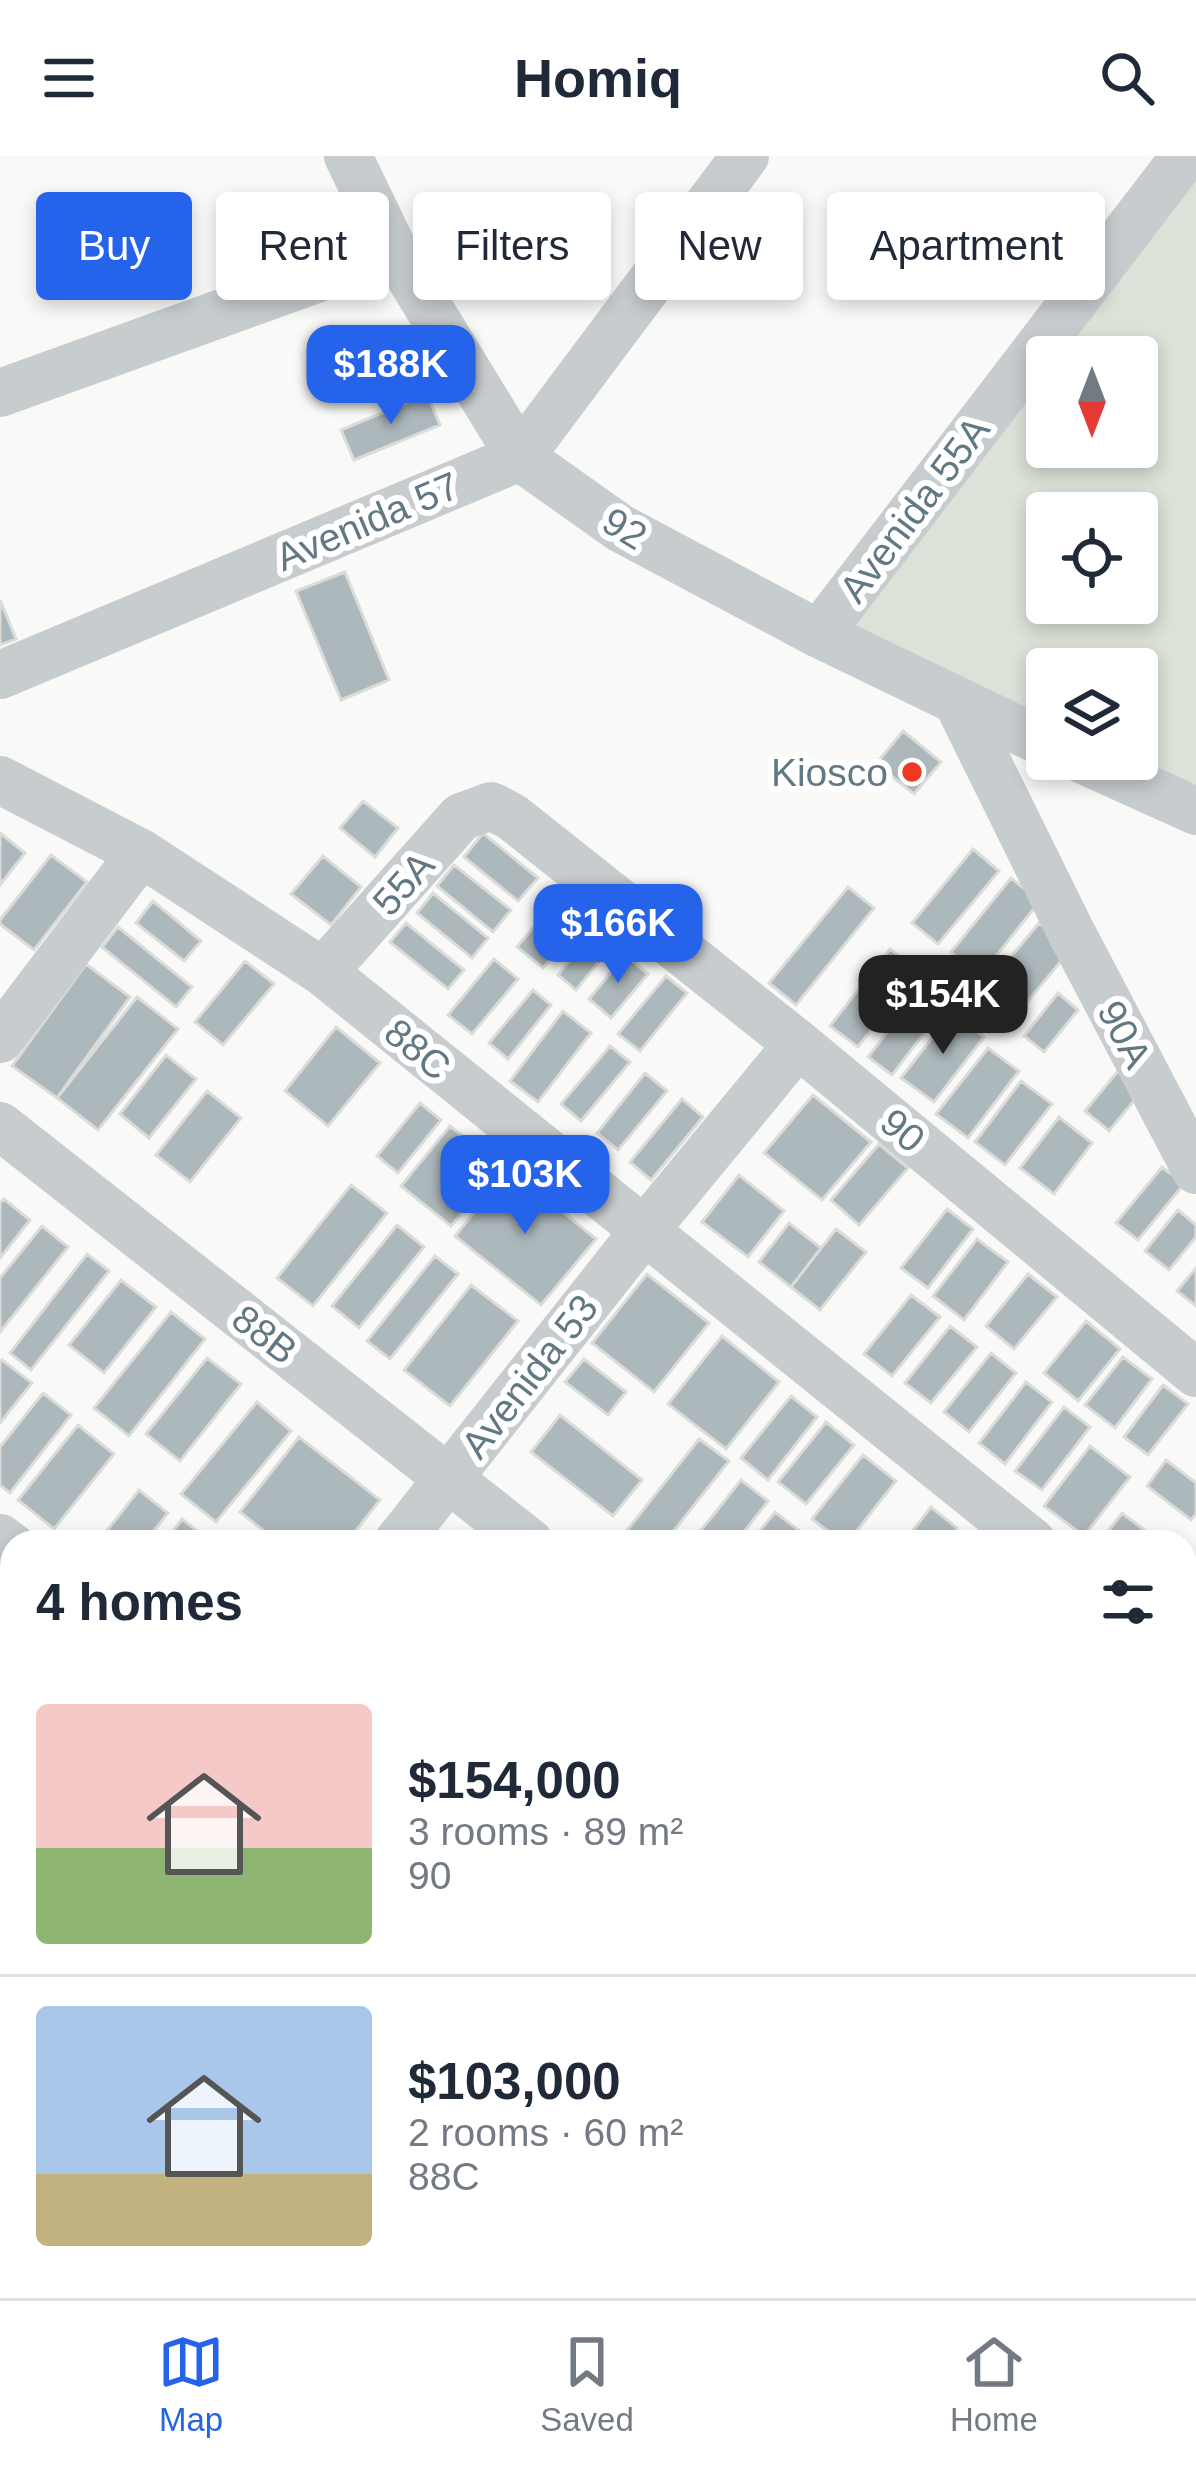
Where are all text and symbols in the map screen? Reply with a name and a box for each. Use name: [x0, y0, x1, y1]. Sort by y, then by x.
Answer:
icon: menu: [36, 45, 102, 111]
icon: search: [1094, 45, 1160, 111]
text: Homiq: [514, 48, 682, 108]
chip: Buy: [36, 192, 192, 300]
chip: Rent: [216, 192, 389, 300]
chip: Filters: [413, 192, 611, 300]
chip: New: [635, 192, 803, 300]
chip: Apartment: [827, 192, 1105, 300]
pin: $188K: [307, 325, 475, 427]
north arrow: [1026, 336, 1158, 468]
map controls: [1026, 336, 1158, 780]
text: $188K: [334, 342, 448, 385]
street label: Avenida 55A: [831, 408, 998, 610]
street label: Avenida 57: [269, 464, 465, 579]
button: locate: [1026, 492, 1158, 624]
street label: 92: [595, 499, 654, 558]
button: layers: [1026, 648, 1158, 780]
place label: Kiosco: [771, 751, 888, 794]
marker: Kiosco: [899, 759, 925, 785]
street label: 55A: [364, 843, 443, 924]
pin: $166K: [534, 884, 702, 986]
text: $166K: [561, 901, 675, 944]
pin: $154K: [859, 955, 1027, 1057]
text: $154K: [886, 972, 1000, 1015]
street label: 90A: [1089, 994, 1160, 1075]
street label: 88C: [376, 1010, 459, 1089]
street label: 90: [872, 1100, 933, 1161]
pin: $103K: [441, 1135, 609, 1237]
text: $103K: [468, 1152, 582, 1195]
street label: Avenida 53: [453, 1286, 606, 1466]
street label: 88B: [224, 1296, 305, 1373]
icon: filters: [1095, 1569, 1161, 1635]
text: 4 homes: [36, 1574, 243, 1631]
icon: home: [132, 1752, 276, 1896]
text: $154,000: [408, 1752, 621, 1809]
text: 3 rooms · 89 m²: [408, 1810, 683, 1853]
text: 90: [408, 1854, 451, 1897]
text: $103,000: [408, 2053, 621, 2110]
icon: home: [132, 2054, 276, 2198]
text: 2 rooms · 60 m²: [408, 2111, 683, 2154]
text: 88C: [408, 2155, 480, 2198]
tab: Map: [158, 2329, 224, 2439]
tab: Saved: [540, 2329, 634, 2439]
tab: Home: [950, 2329, 1038, 2439]

